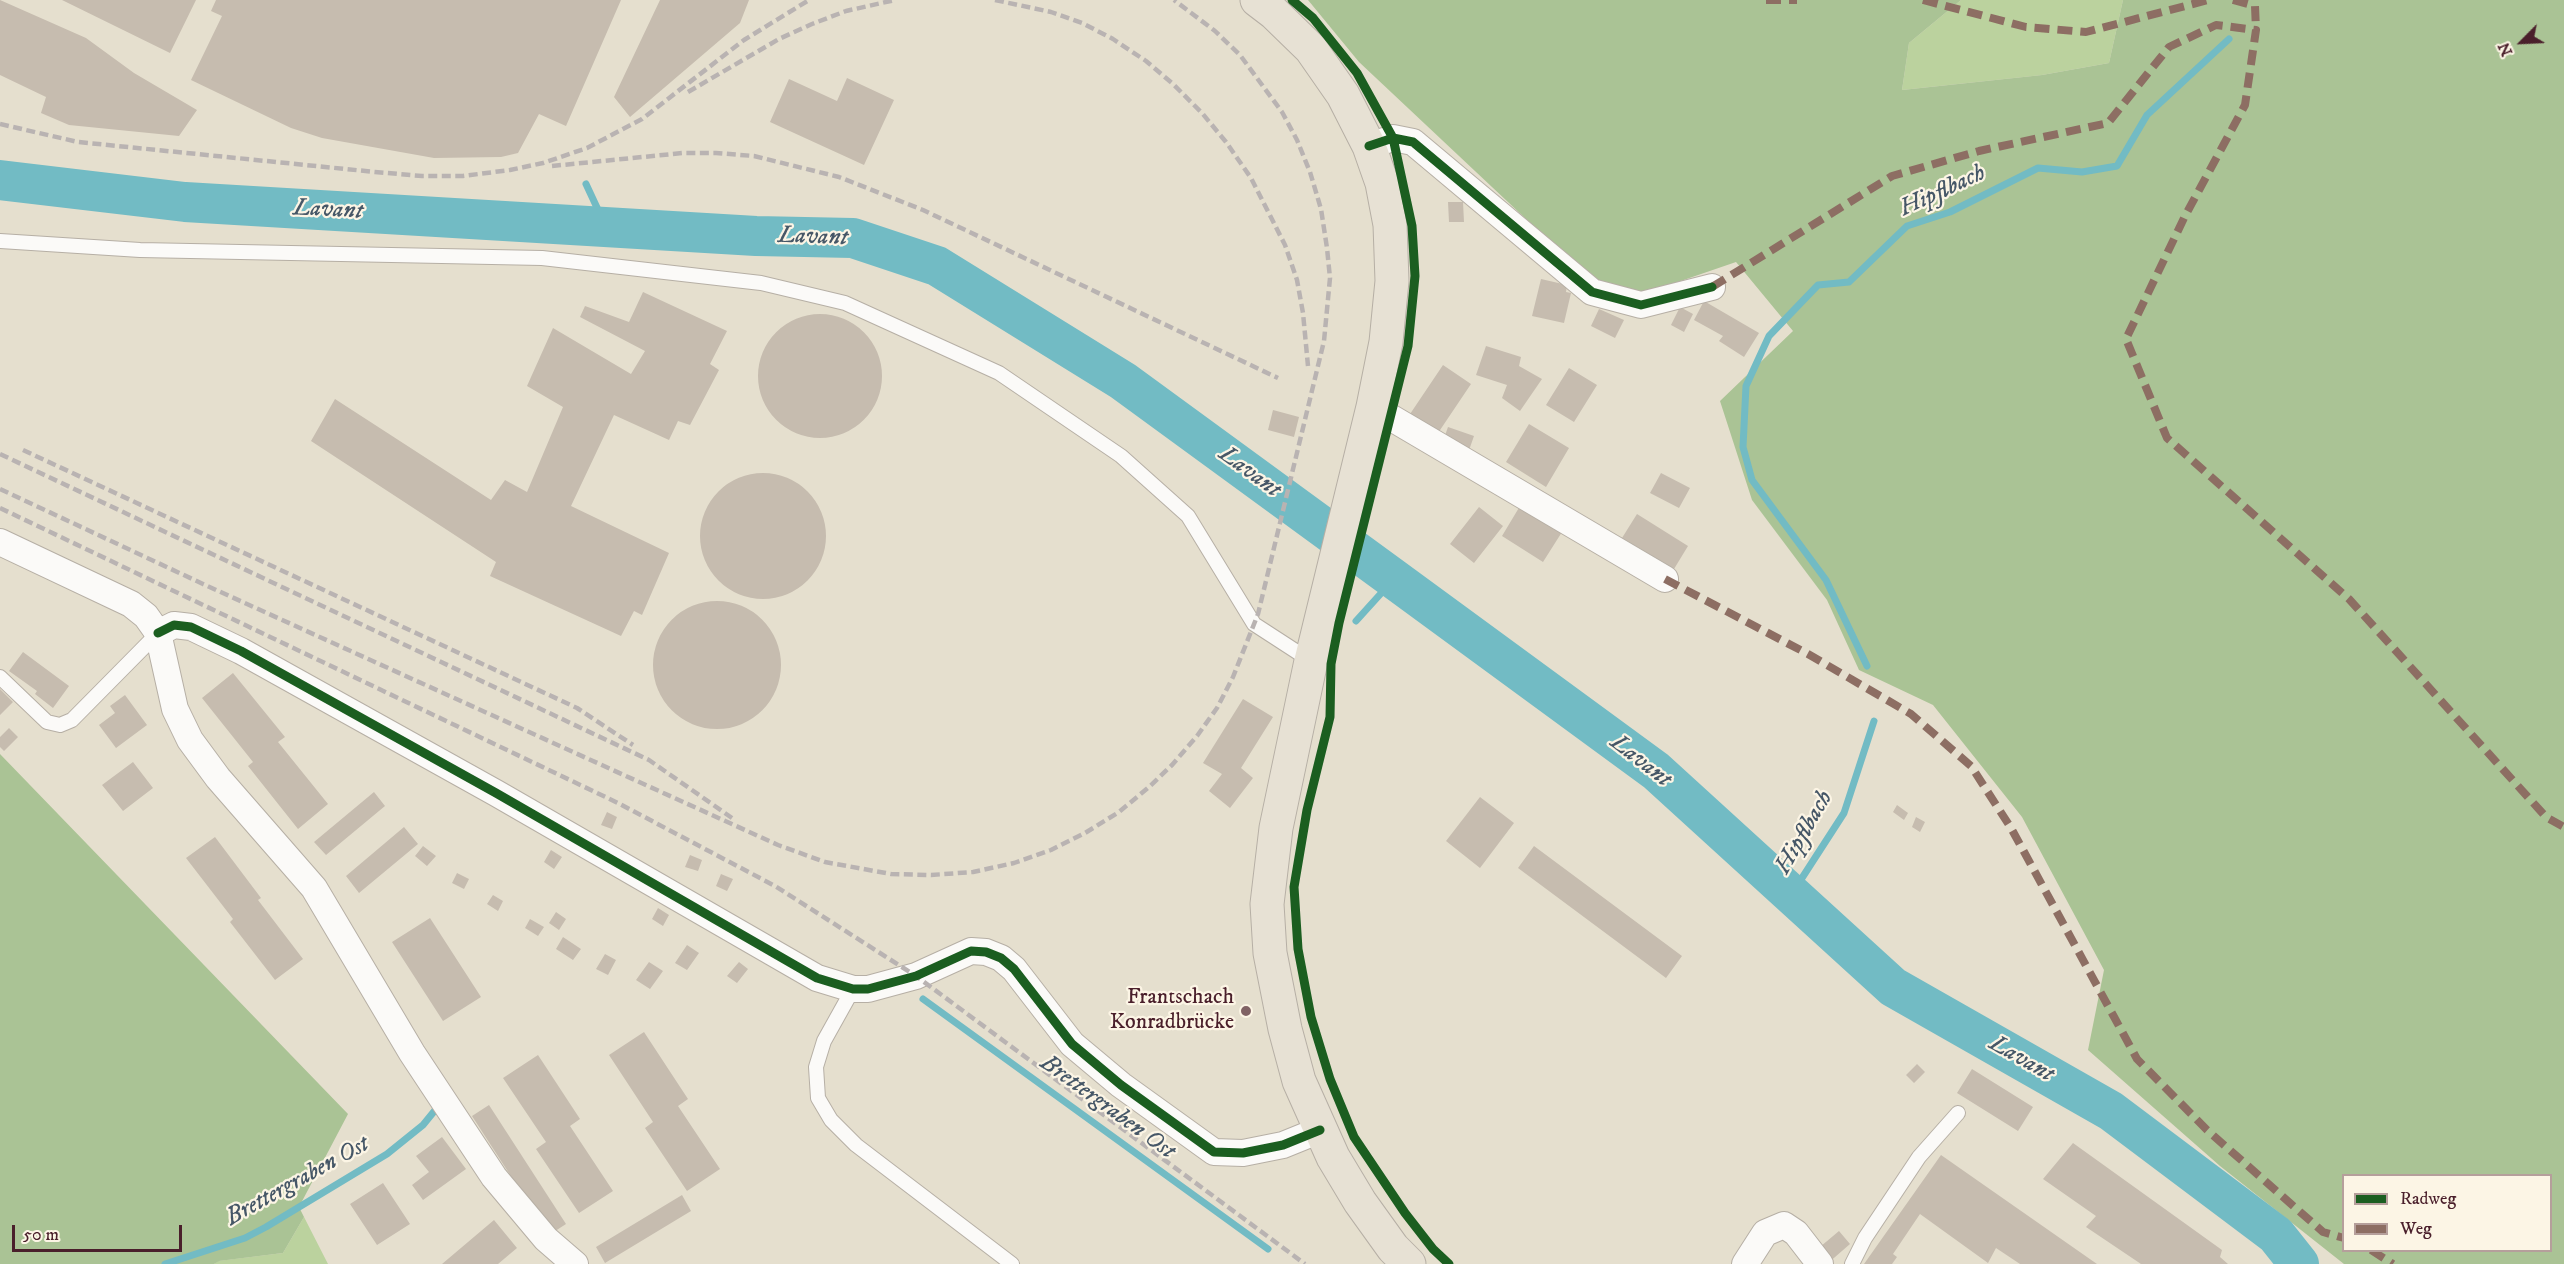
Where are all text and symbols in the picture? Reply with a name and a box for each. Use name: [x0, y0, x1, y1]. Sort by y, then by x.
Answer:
north arrow: [2492, 12, 2552, 72]
text: N: [2494, 39, 2517, 59]
water label: Hipflbach: [1895, 160, 1991, 224]
water label: Lavant: [292, 195, 364, 227]
water label: Lavant: [778, 222, 848, 254]
water label: Lavant: [1212, 441, 1286, 505]
water label: Lavant: [1604, 729, 1676, 795]
water label: Hipflbach: [1770, 786, 1840, 880]
place label: Frantschach Konradbrücke: [1110, 985, 1234, 1036]
marker: Frantschach Konradbrücke: [1239, 1004, 1253, 1018]
water label: Lavant: [1984, 1030, 2058, 1090]
water label: Brettergraben Ost: [1034, 1049, 1180, 1167]
water label: Brettergraben Ost: [221, 1131, 375, 1233]
legend: [2342, 1174, 2552, 1252]
text: Radweg: [2400, 1188, 2456, 1210]
scale bar: [15, 1213, 184, 1251]
text: Weg: [2400, 1218, 2432, 1240]
text: 50 m: [23, 1224, 59, 1246]

